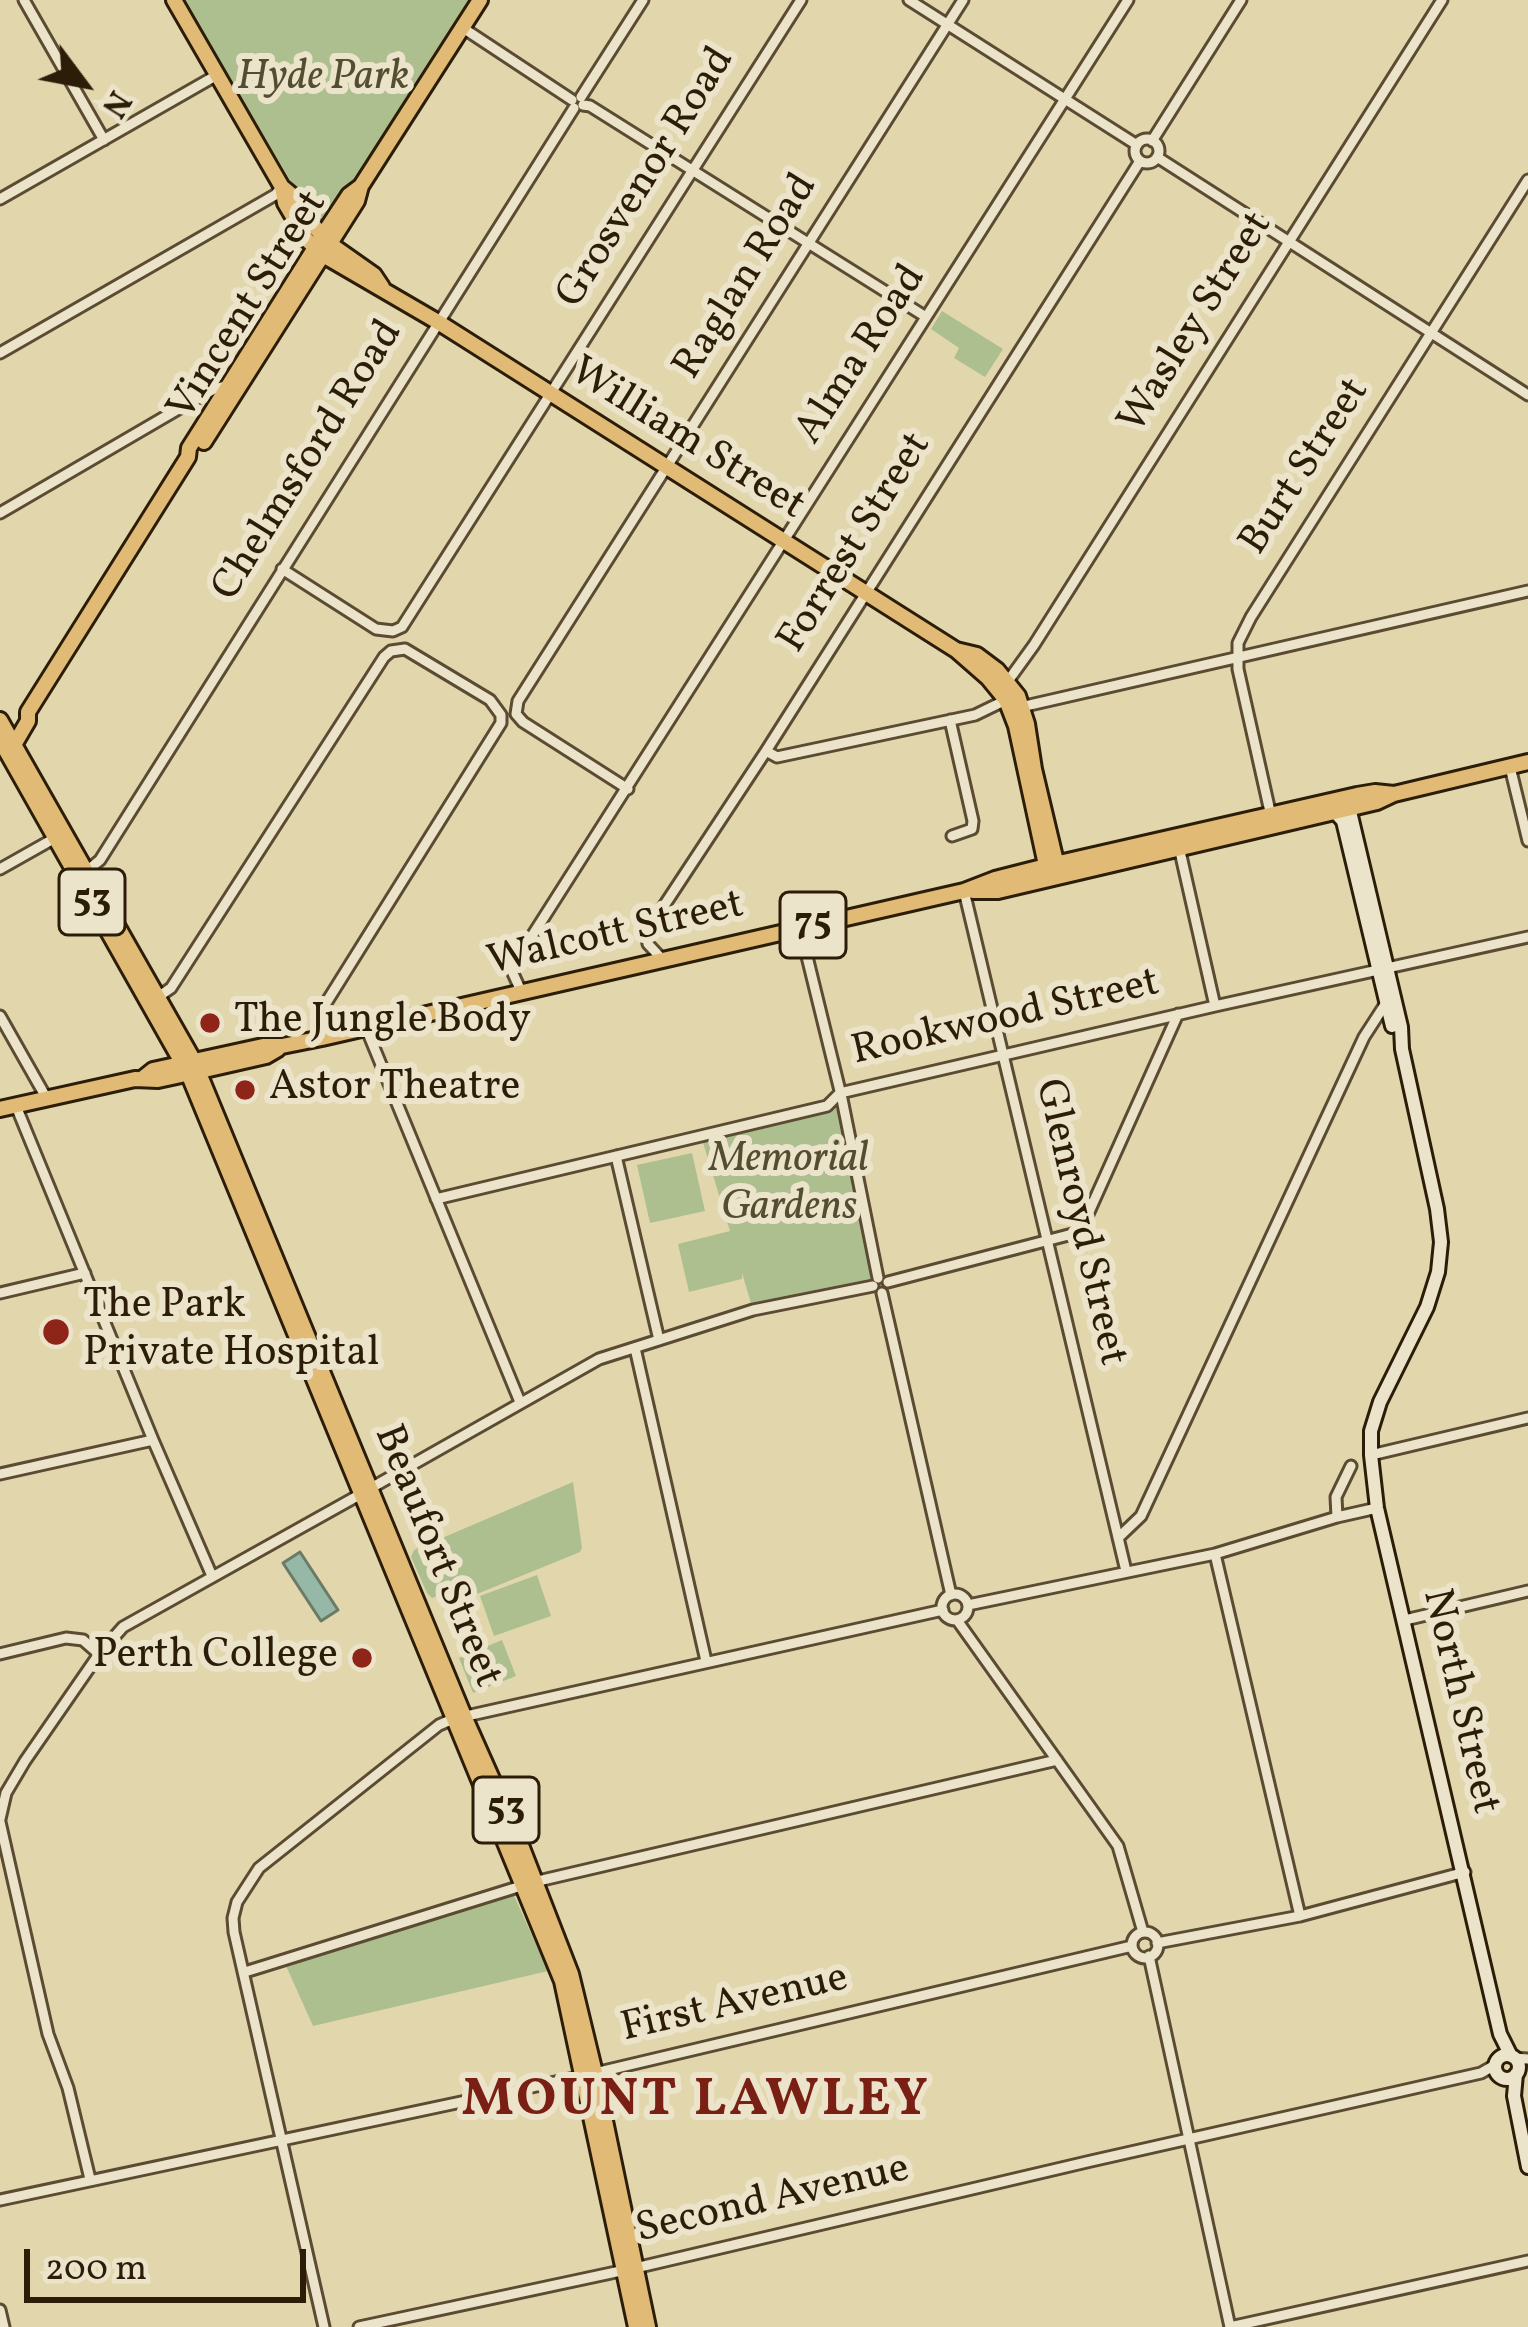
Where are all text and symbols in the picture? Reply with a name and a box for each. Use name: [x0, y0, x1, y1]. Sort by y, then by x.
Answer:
north arrow: [24, 24, 144, 144]
street label: Grosvenor Road: [548, 39, 748, 319]
park label: Hyde Park: [237, 55, 409, 105]
text: N: [89, 81, 140, 125]
street label: Raglan Road: [665, 166, 831, 390]
street label: Vincent Street: [159, 183, 341, 431]
street label: Wasley Street: [1110, 204, 1286, 444]
street label: Alma Road: [786, 257, 940, 455]
street label: Chelmsford Road: [203, 312, 417, 612]
street label: William Street: [559, 349, 813, 533]
street label: Burt Street: [1231, 370, 1383, 566]
street label: Forrest Street: [769, 425, 945, 663]
road number: 53: [59, 869, 125, 935]
street label: Walcott Street: [483, 882, 749, 990]
road number: 75: [780, 892, 846, 958]
street label: Rookwood Street: [847, 960, 1165, 1080]
place label: The Jungle Body: [234, 998, 531, 1048]
marker: The Jungle Body: [197, 1010, 223, 1036]
place label: Astor Theatre: [269, 1065, 520, 1115]
street label: Glenroyd Street: [1021, 1075, 1135, 1371]
marker: Astor Theatre: [232, 1077, 258, 1103]
park label: Memorial Gardens: [709, 1137, 869, 1236]
place label: The Park Private Hospital: [83, 1283, 380, 1382]
marker: The Park Private Hospital: [40, 1316, 72, 1348]
street label: Beaufort Street: [360, 1419, 510, 1695]
street label: North Street: [1408, 1585, 1508, 1819]
place label: Perth College: [93, 1633, 338, 1683]
marker: Perth College: [349, 1645, 375, 1671]
road number: 53: [473, 1777, 539, 1843]
street label: First Avenue: [617, 1955, 853, 2057]
district label: MOUNT LAWLEY: [461, 2072, 931, 2136]
street label: Second Avenue: [632, 2146, 914, 2258]
scale bar: [30, 2225, 312, 2299]
text: 200 m: [45, 2245, 147, 2295]

